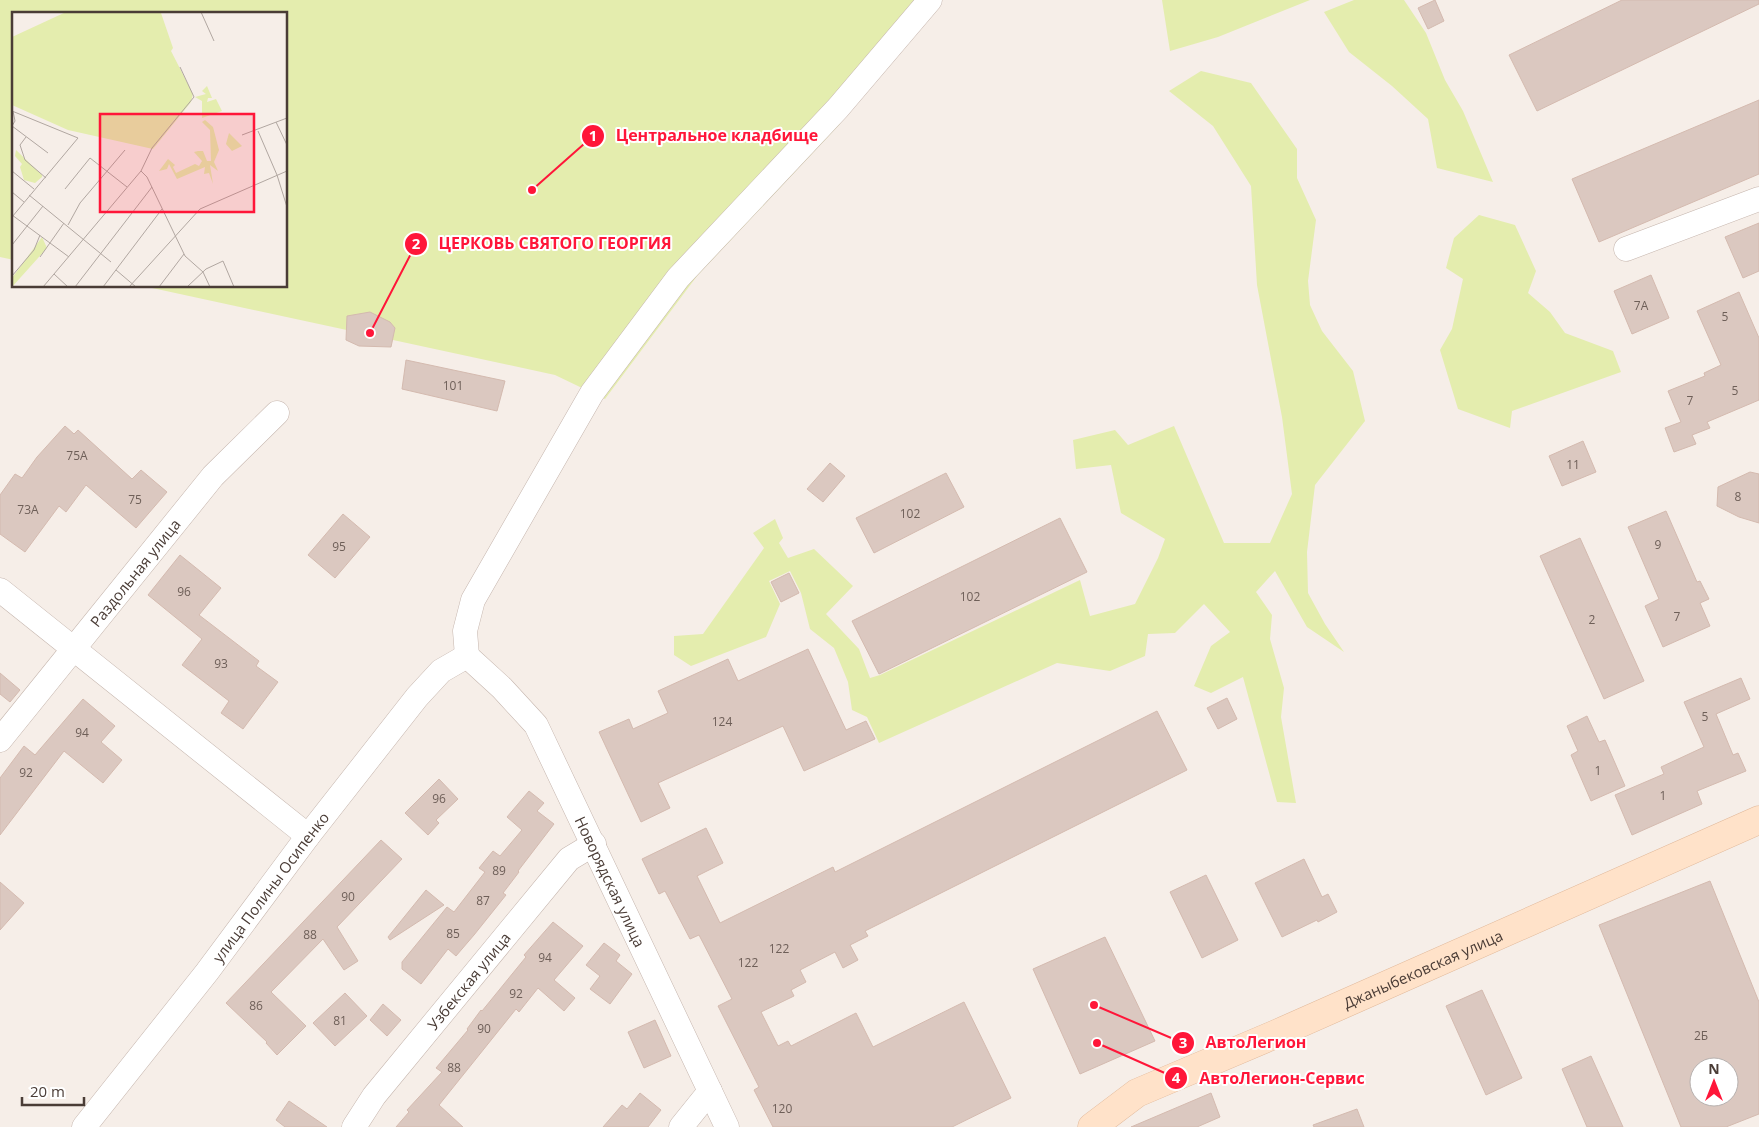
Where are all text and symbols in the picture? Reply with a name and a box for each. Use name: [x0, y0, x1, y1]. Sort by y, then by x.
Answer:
inset map: [12, 12, 288, 288]
callout: Центральное кладбище: [581, 120, 829, 151]
text: Центральное кладбище: [616, 124, 818, 146]
text: 1: [589, 125, 597, 145]
callout: ЦЕРКОВЬ СВЯТОГО ГЕОРГИЯ: [404, 228, 682, 259]
text: ЦЕРКОВЬ СВЯТОГО ГЕОРГИЯ: [438, 232, 672, 254]
text: 2: [412, 233, 421, 253]
house number: 7А: [1634, 297, 1649, 314]
house number: 5: [1722, 308, 1729, 325]
house number: 101: [443, 377, 463, 394]
house number: 5: [1732, 382, 1739, 399]
house number: 7: [1687, 392, 1694, 409]
house number: 75А: [66, 447, 88, 464]
house number: 11: [1566, 456, 1580, 473]
house number: 8: [1735, 488, 1742, 505]
house number: 75: [128, 491, 142, 508]
house number: 73А: [17, 501, 39, 518]
house number: 102: [900, 505, 920, 522]
street label: Раздольная улица: [85, 515, 185, 631]
house number: 9: [1655, 536, 1662, 553]
house number: 95: [332, 538, 346, 555]
house number: 96: [177, 583, 191, 600]
house number: 102: [960, 588, 980, 605]
house number: 7: [1674, 608, 1681, 625]
house number: 2: [1589, 611, 1596, 628]
house number: 93: [214, 655, 228, 672]
house number: 5: [1702, 708, 1709, 725]
house number: 124: [712, 713, 732, 730]
house number: 94: [75, 724, 89, 741]
house number: 1: [1595, 762, 1601, 779]
house number: 92: [19, 764, 33, 781]
house number: 1: [1660, 787, 1666, 804]
house number: 96: [432, 790, 446, 807]
street label: улица Полины Осипенко: [208, 808, 333, 966]
street label: Новорядская улица: [571, 813, 650, 950]
house number: 89: [492, 862, 506, 879]
house number: 90: [341, 888, 355, 905]
house number: 87: [476, 892, 490, 909]
house number: 85: [446, 925, 460, 942]
street label: Джаныбековская улица: [1340, 925, 1506, 1013]
house number: 88: [303, 926, 317, 943]
street label: Узбекская улица: [423, 928, 515, 1034]
house number: 122: [769, 940, 789, 957]
house number: 94: [538, 949, 552, 966]
house number: 122: [738, 954, 758, 971]
house number: 92: [509, 985, 523, 1002]
house number: 86: [249, 997, 263, 1014]
house number: 81: [333, 1012, 347, 1029]
house number: 90: [477, 1020, 491, 1037]
callout: АвтоЛегион: [1171, 1027, 1316, 1058]
house number: 2Б: [1694, 1027, 1708, 1044]
text: АвтоЛегион: [1206, 1031, 1306, 1053]
text: 3: [1179, 1032, 1187, 1052]
north arrow: [1689, 1057, 1739, 1107]
house number: 88: [447, 1059, 461, 1076]
text: N: [1708, 1059, 1720, 1078]
callout: АвтоЛегион-Сервис: [1164, 1063, 1375, 1094]
text: 4: [1172, 1067, 1181, 1087]
text: АвтоЛегион-Сервис: [1199, 1067, 1365, 1089]
scale bar: [22, 1074, 85, 1106]
text: 20 m: [30, 1081, 65, 1101]
house number: 120: [772, 1100, 792, 1117]

